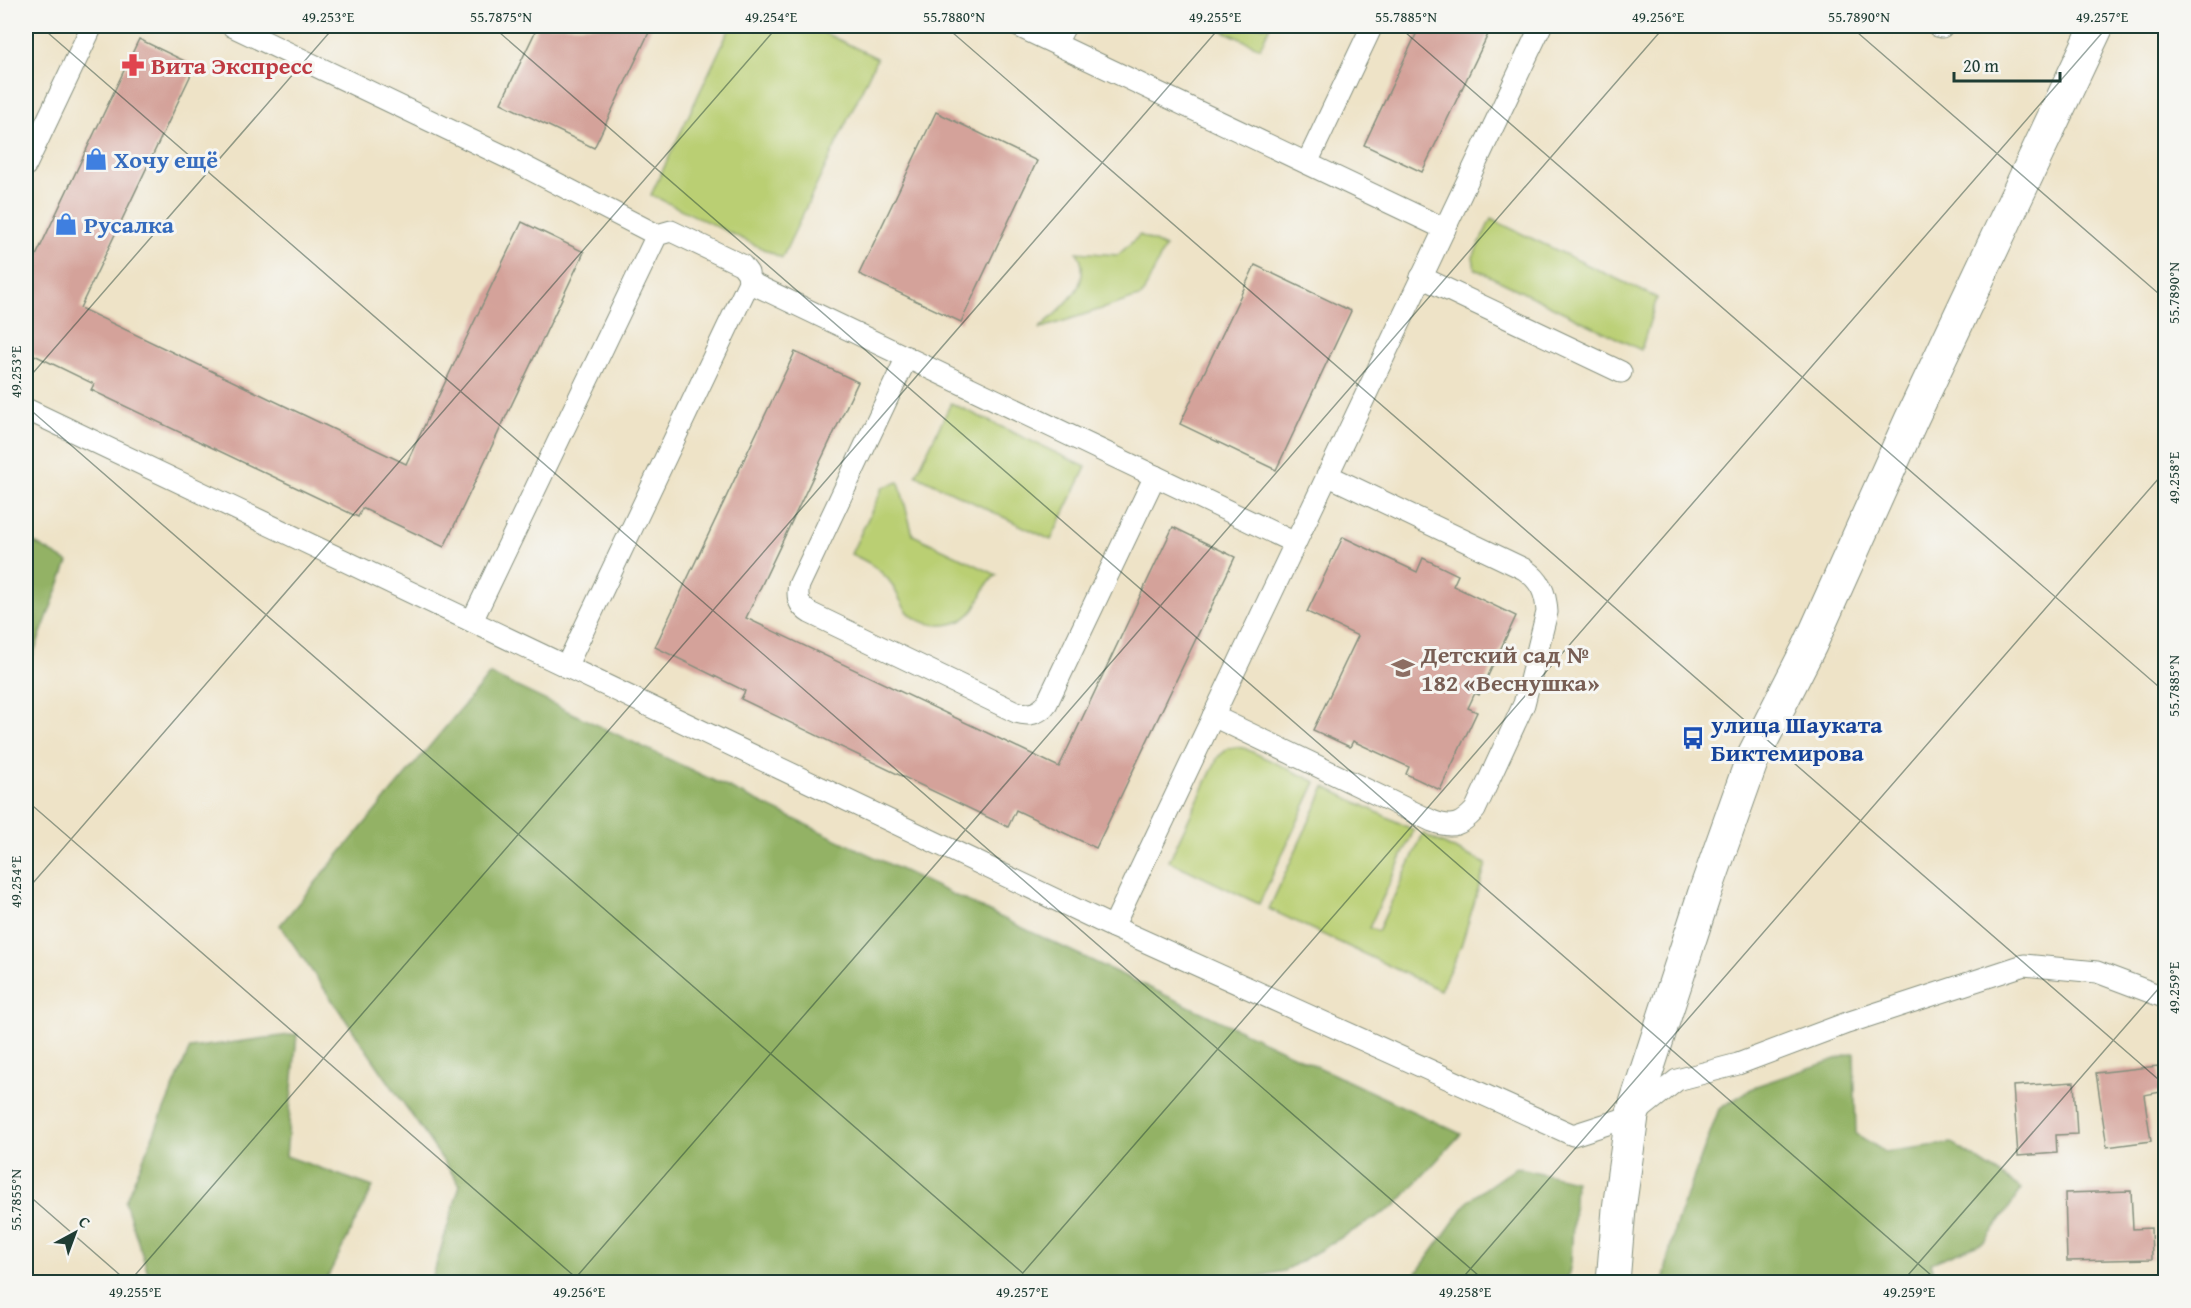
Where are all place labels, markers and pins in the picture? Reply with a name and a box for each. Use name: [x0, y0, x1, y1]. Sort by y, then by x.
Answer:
place label: Вита Экспресс: [151, 48, 313, 83]
pharmacy icon: Вита Экспресс: [120, 52, 146, 78]
place label: Хочу ещё: [114, 142, 218, 177]
shop icon: Хочу ещё: [83, 146, 109, 172]
place label: Русалка: [84, 207, 175, 242]
shop icon: Русалка: [53, 211, 79, 237]
place label: Детский сад № 182 «Веснушка»: [1420, 637, 1600, 700]
school or university icon: Детский сад № 182 «Веснушка»: [1390, 655, 1416, 681]
place label: улица Шауката Биктемирова: [1710, 707, 1883, 770]
bus stop icon: улица Шауката Биктемирова: [1680, 725, 1706, 751]

